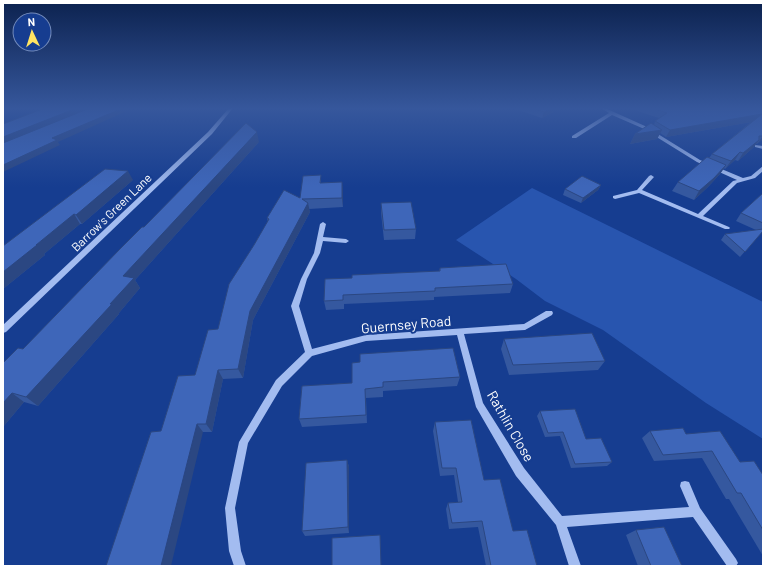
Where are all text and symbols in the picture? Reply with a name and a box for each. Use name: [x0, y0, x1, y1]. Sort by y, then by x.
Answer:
north arrow: [12, 12, 52, 52]
text: N: [27, 15, 35, 28]
street label: Barrow's Green Lane: [68, 170, 154, 254]
street label: Guernsey Road: [360, 312, 452, 336]
street label: Rathlin Close: [484, 388, 538, 464]

